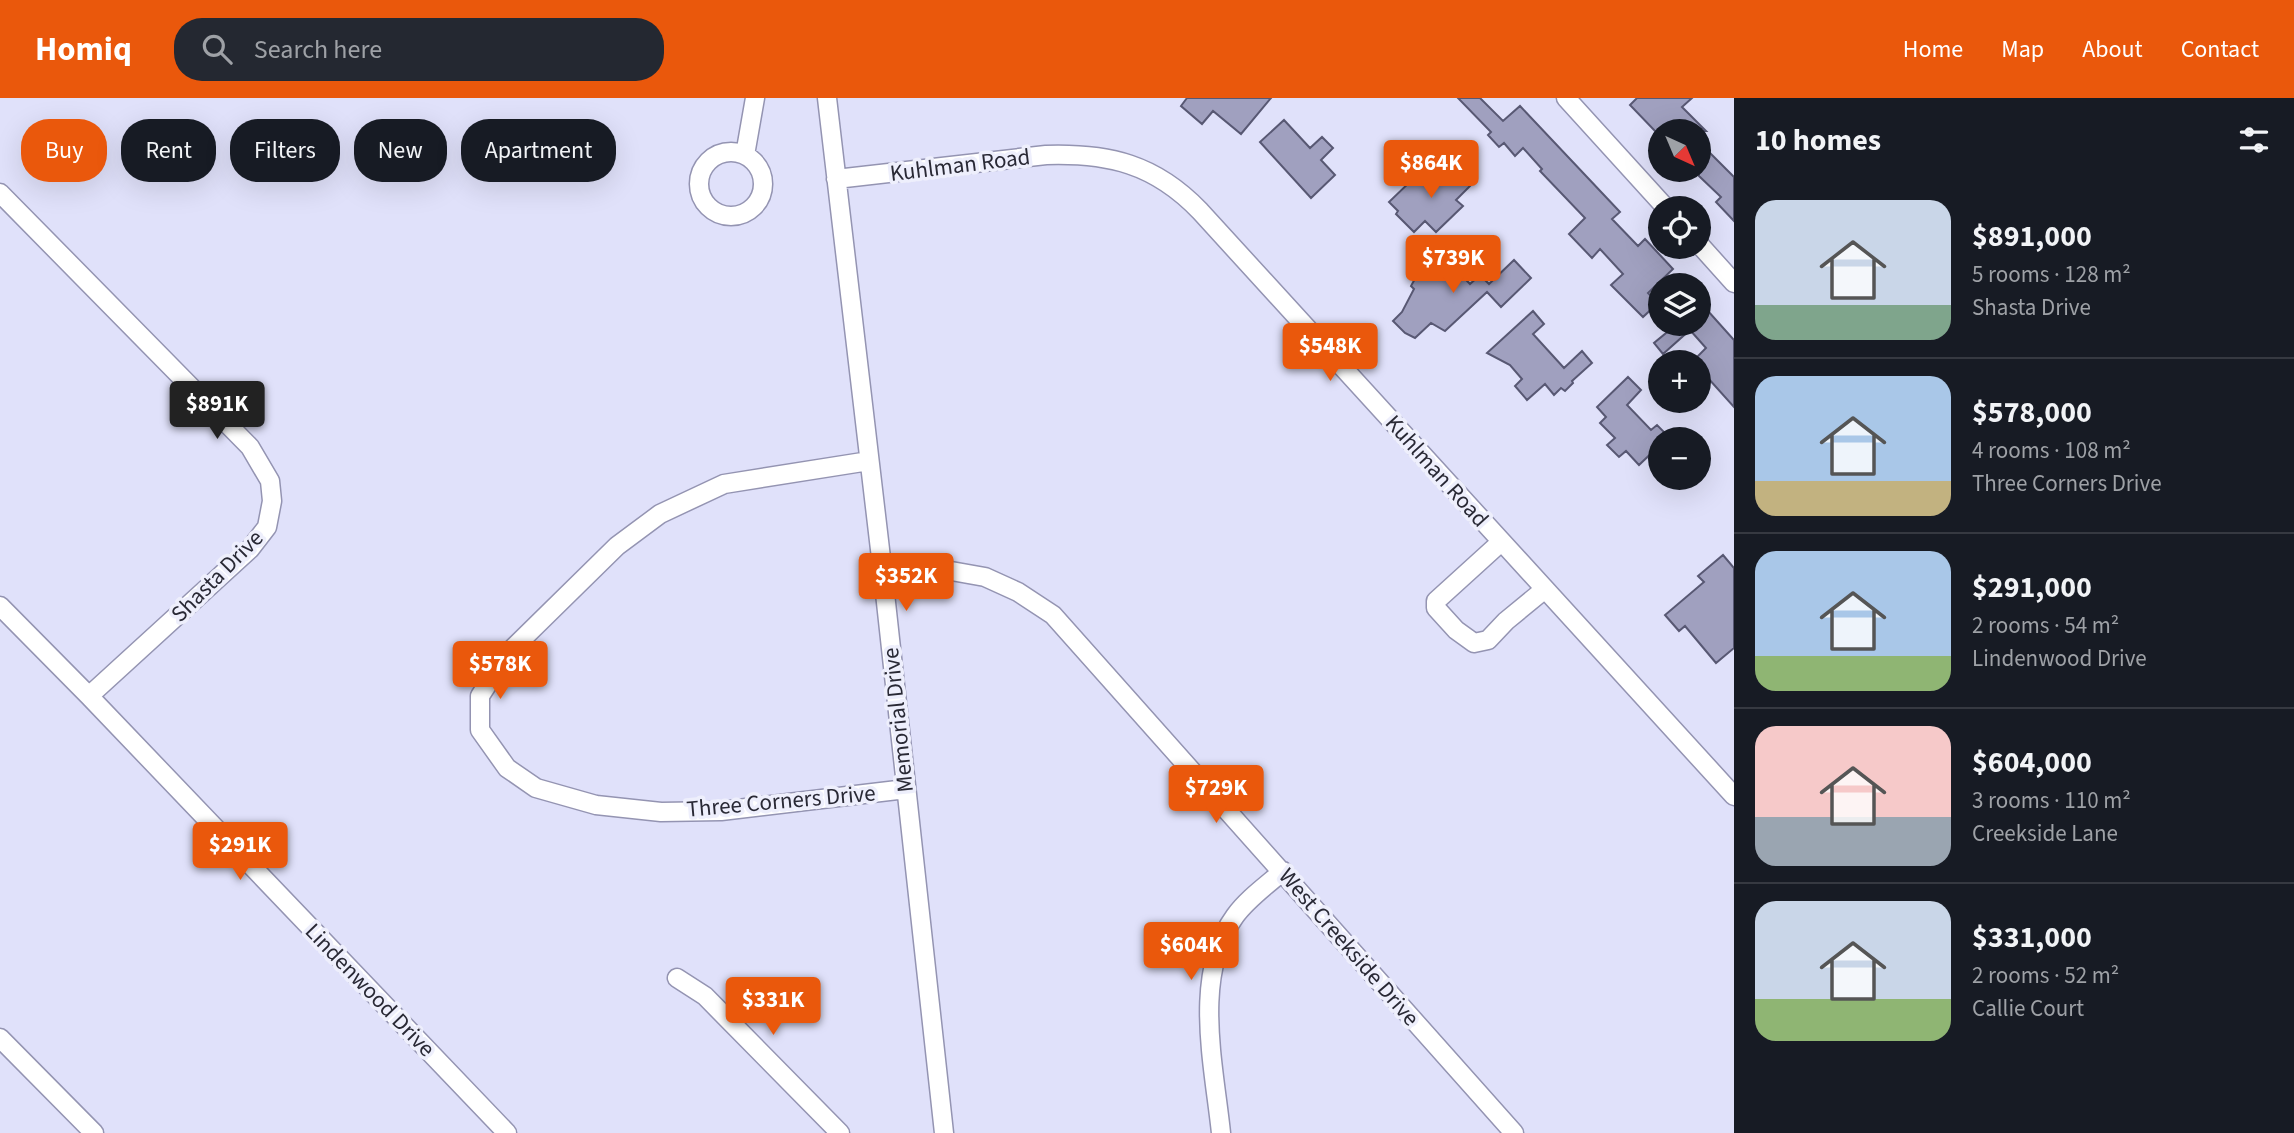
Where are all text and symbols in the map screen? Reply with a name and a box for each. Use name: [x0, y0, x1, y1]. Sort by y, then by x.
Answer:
search box: [174, 18, 664, 81]
text: Homiq: [35, 26, 132, 73]
icon: search: [198, 30, 236, 68]
text: Search here: [254, 31, 382, 68]
text: Home: [1903, 32, 1963, 67]
text: Map: [2001, 32, 2044, 67]
text: About: [2082, 32, 2143, 67]
text: Contact: [2181, 32, 2259, 67]
chip: Buy: [21, 119, 107, 182]
chip: Rent: [121, 119, 216, 182]
chip: Filters: [230, 119, 340, 182]
chip: New: [354, 119, 447, 182]
chip: Apartment: [461, 119, 616, 182]
north arrow: [1648, 119, 1712, 182]
map controls: [1648, 119, 1711, 490]
text: 10 homes: [1755, 119, 1881, 162]
icon: filters: [2235, 121, 2273, 159]
street label: Kuhlman Road: [888, 140, 1032, 190]
pin: $864K: [1382, 140, 1480, 200]
text: $864K: [1400, 146, 1462, 179]
button: locate: [1648, 196, 1711, 259]
text: $891,000: [1972, 215, 2092, 258]
icon: home: [1811, 228, 1895, 312]
pin: $739K: [1404, 236, 1502, 295]
text: $739K: [1422, 241, 1484, 274]
text: 5 rooms · 128 m²: [1972, 258, 2131, 291]
button: layers: [1648, 273, 1711, 336]
text: Shasta Drive: [1972, 291, 2091, 324]
pin: $548K: [1281, 324, 1379, 383]
text: $548K: [1299, 329, 1361, 362]
button: +: [1648, 350, 1711, 413]
pin: $891K: [168, 382, 266, 441]
text: $891K: [186, 387, 248, 420]
text: $578,000: [1972, 391, 2092, 434]
icon: home: [1811, 404, 1895, 488]
street label: Kuhlman Road: [1378, 408, 1496, 534]
button: −: [1648, 427, 1711, 490]
text: 4 rooms · 108 m²: [1972, 434, 2131, 467]
text: Three Corners Drive: [1972, 467, 2162, 500]
street label: Shasta Drive: [163, 522, 271, 630]
pin: $352K: [857, 554, 955, 613]
text: $352K: [875, 559, 937, 592]
text: $291,000: [1972, 566, 2092, 609]
icon: home: [1811, 579, 1895, 663]
text: 2 rooms · 54 m²: [1972, 609, 2119, 642]
pin: $578K: [451, 642, 549, 701]
text: Lindenwood Drive: [1972, 642, 2147, 675]
street label: Memorial Drive: [874, 646, 922, 794]
text: $578K: [469, 647, 531, 680]
text: $604,000: [1972, 741, 2092, 784]
icon: home: [1811, 754, 1895, 838]
pin: $729K: [1167, 766, 1265, 825]
text: $729K: [1185, 771, 1247, 804]
street label: Three Corners Drive: [685, 776, 877, 826]
text: 3 rooms · 110 m²: [1972, 784, 2131, 817]
text: Creekside Lane: [1972, 817, 2118, 850]
pin: $291K: [191, 822, 289, 882]
text: $291K: [209, 828, 271, 861]
street label: West Creekside Drive: [1271, 861, 1427, 1033]
street label: Lindenwood Drive: [297, 916, 443, 1064]
text: $331,000: [1972, 916, 2092, 959]
pin: $604K: [1142, 922, 1240, 982]
text: $604K: [1160, 928, 1222, 961]
icon: home: [1811, 929, 1895, 1013]
text: 2 rooms · 52 m²: [1972, 959, 2119, 992]
pin: $331K: [724, 978, 822, 1037]
text: $331K: [742, 983, 804, 1016]
text: Callie Court: [1972, 992, 2084, 1025]

